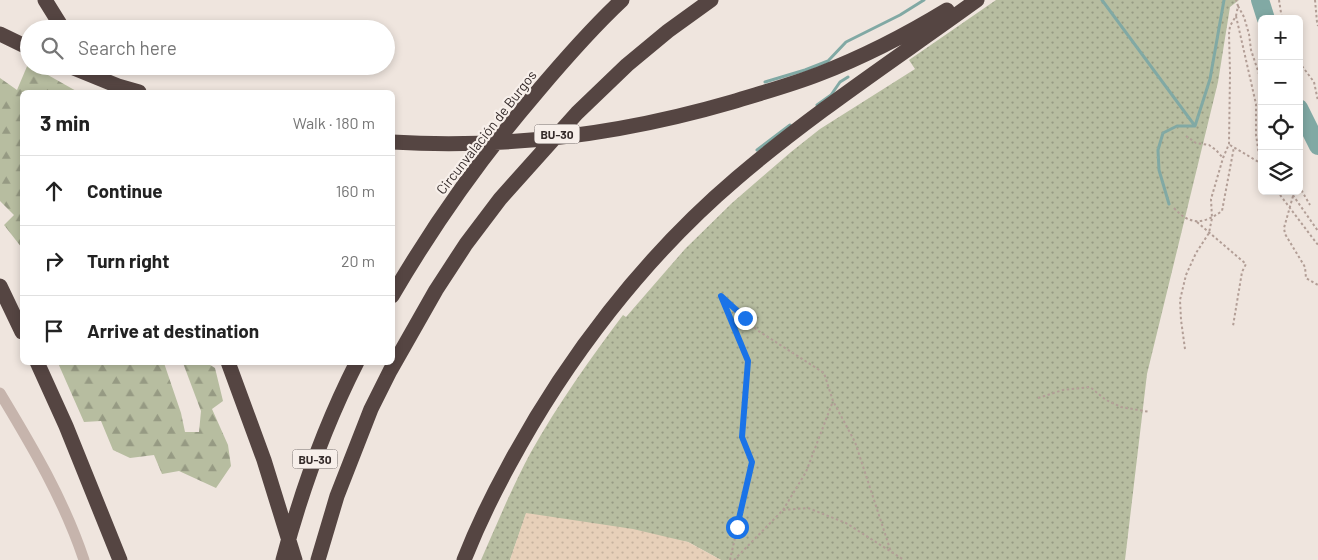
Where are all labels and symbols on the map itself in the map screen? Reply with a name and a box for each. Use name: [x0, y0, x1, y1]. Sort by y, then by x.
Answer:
street label: Circunvalación de Burgos: [432, 66, 540, 197]
road number: BU-30: [534, 125, 580, 144]
route end: [734, 307, 757, 330]
road number: BU-30: [292, 449, 338, 468]
route start: [726, 516, 749, 539]

